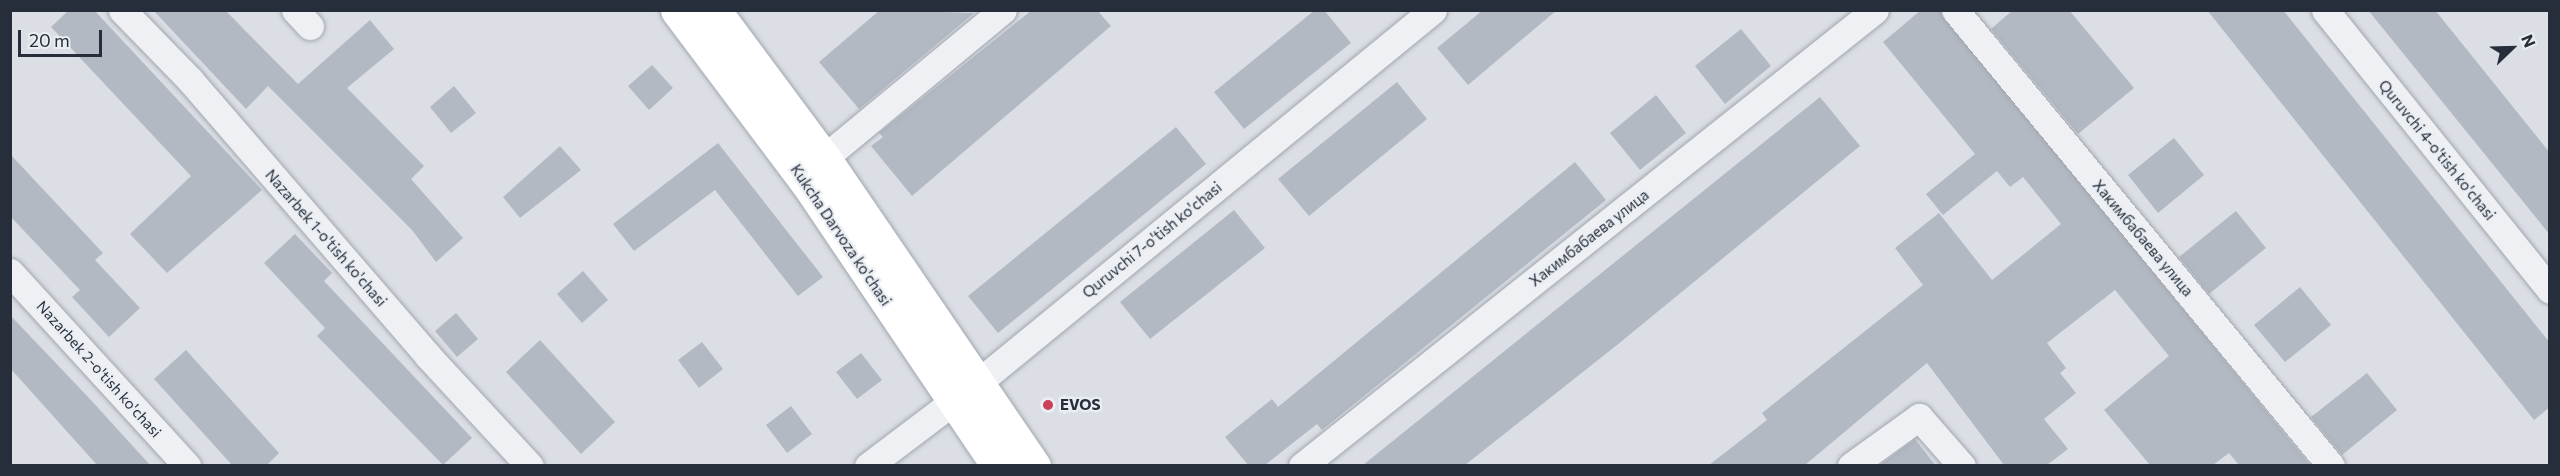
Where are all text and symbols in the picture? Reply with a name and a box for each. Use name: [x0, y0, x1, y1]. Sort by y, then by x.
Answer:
scale bar: [21, 18, 105, 56]
north arrow: [2482, 18, 2542, 78]
text: 20 m: [29, 29, 70, 51]
text: N: [2518, 32, 2540, 50]
street label: Quruvchi 4-o'tish ko'chasi: [2375, 76, 2499, 224]
street label: Kukcha Darvoza ko'chasi: [787, 161, 895, 309]
street label: Nazarbek 1-o'tish ko'chasi: [262, 166, 390, 310]
street label: Хакимбабаева улица: [2089, 176, 2197, 300]
street label: Quruvchi 7-o'tish ko'chasi: [1079, 178, 1225, 302]
street label: Хакимбабаева улица: [1526, 186, 1652, 290]
street label: Nazarbek 2-o'tish ko'chasi: [33, 297, 165, 441]
place label: EVOS: [1060, 396, 1100, 414]
marker: EVOS: [1041, 398, 1055, 412]

